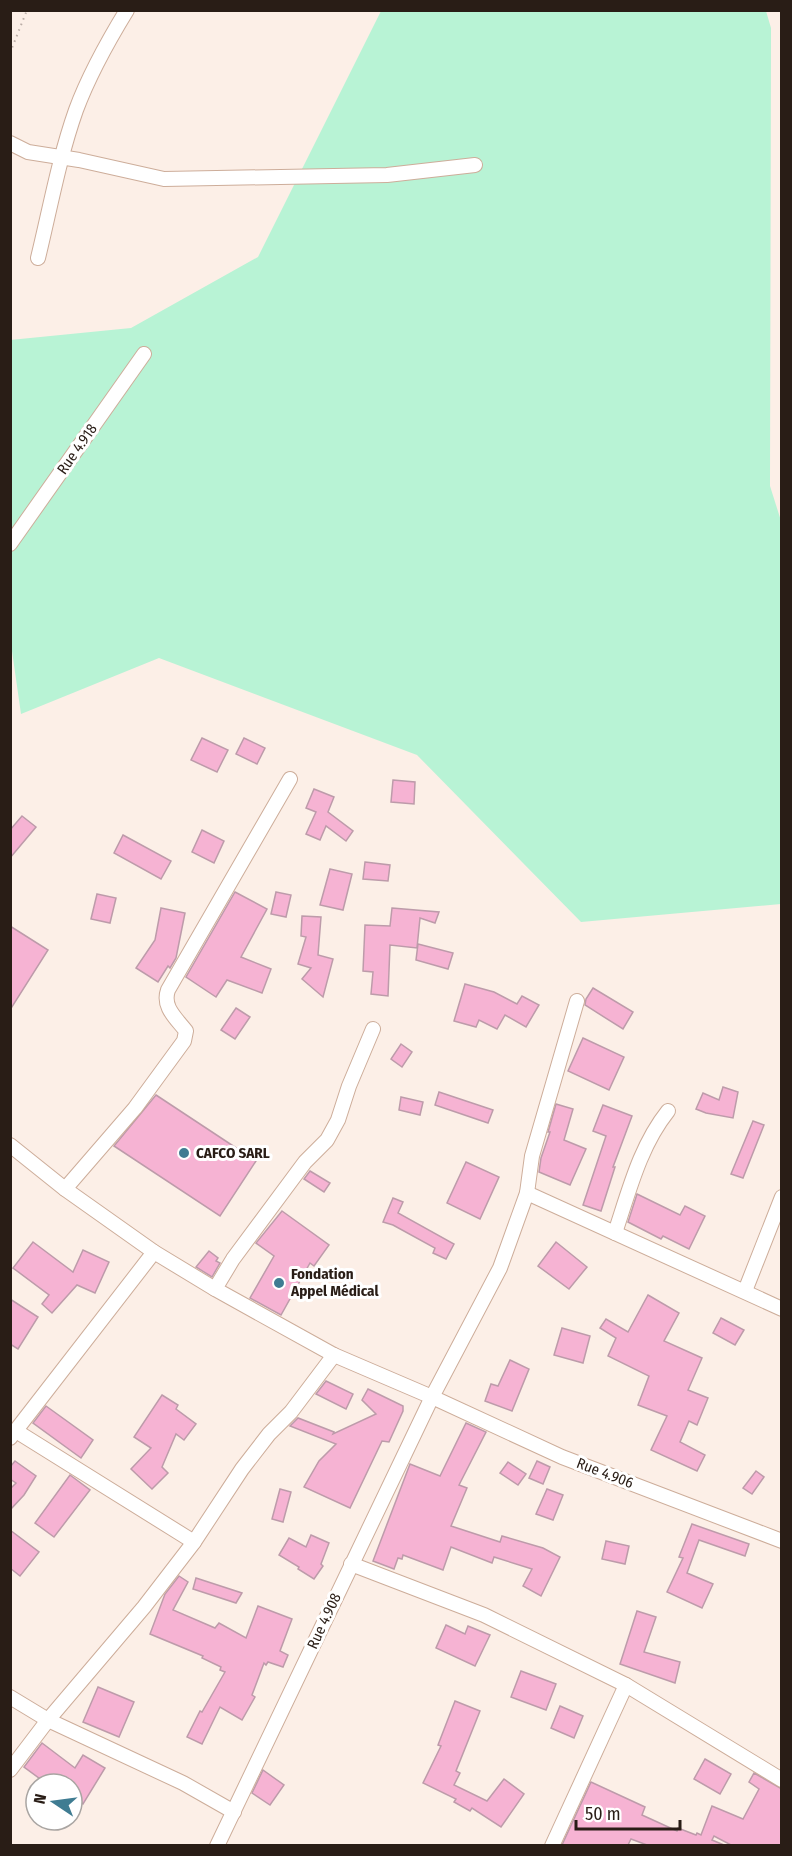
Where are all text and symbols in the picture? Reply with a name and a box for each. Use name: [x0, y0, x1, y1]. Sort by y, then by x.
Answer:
street label: Rue 4.918: [53, 420, 101, 478]
place label: CAFCO SARL: [196, 1144, 270, 1162]
marker: CAFCO SARL: [177, 1146, 191, 1160]
place label: Fondation Appel Médical: [290, 1265, 379, 1300]
marker: Fondation Appel Médical: [272, 1276, 286, 1290]
street label: Rue 4.906: [574, 1454, 636, 1492]
street label: Rue 4.908: [303, 1590, 345, 1652]
north arrow: [24, 1772, 84, 1832]
text: N: [30, 1792, 50, 1806]
scale bar: [576, 1793, 680, 1831]
text: 50 m: [585, 1803, 621, 1825]

